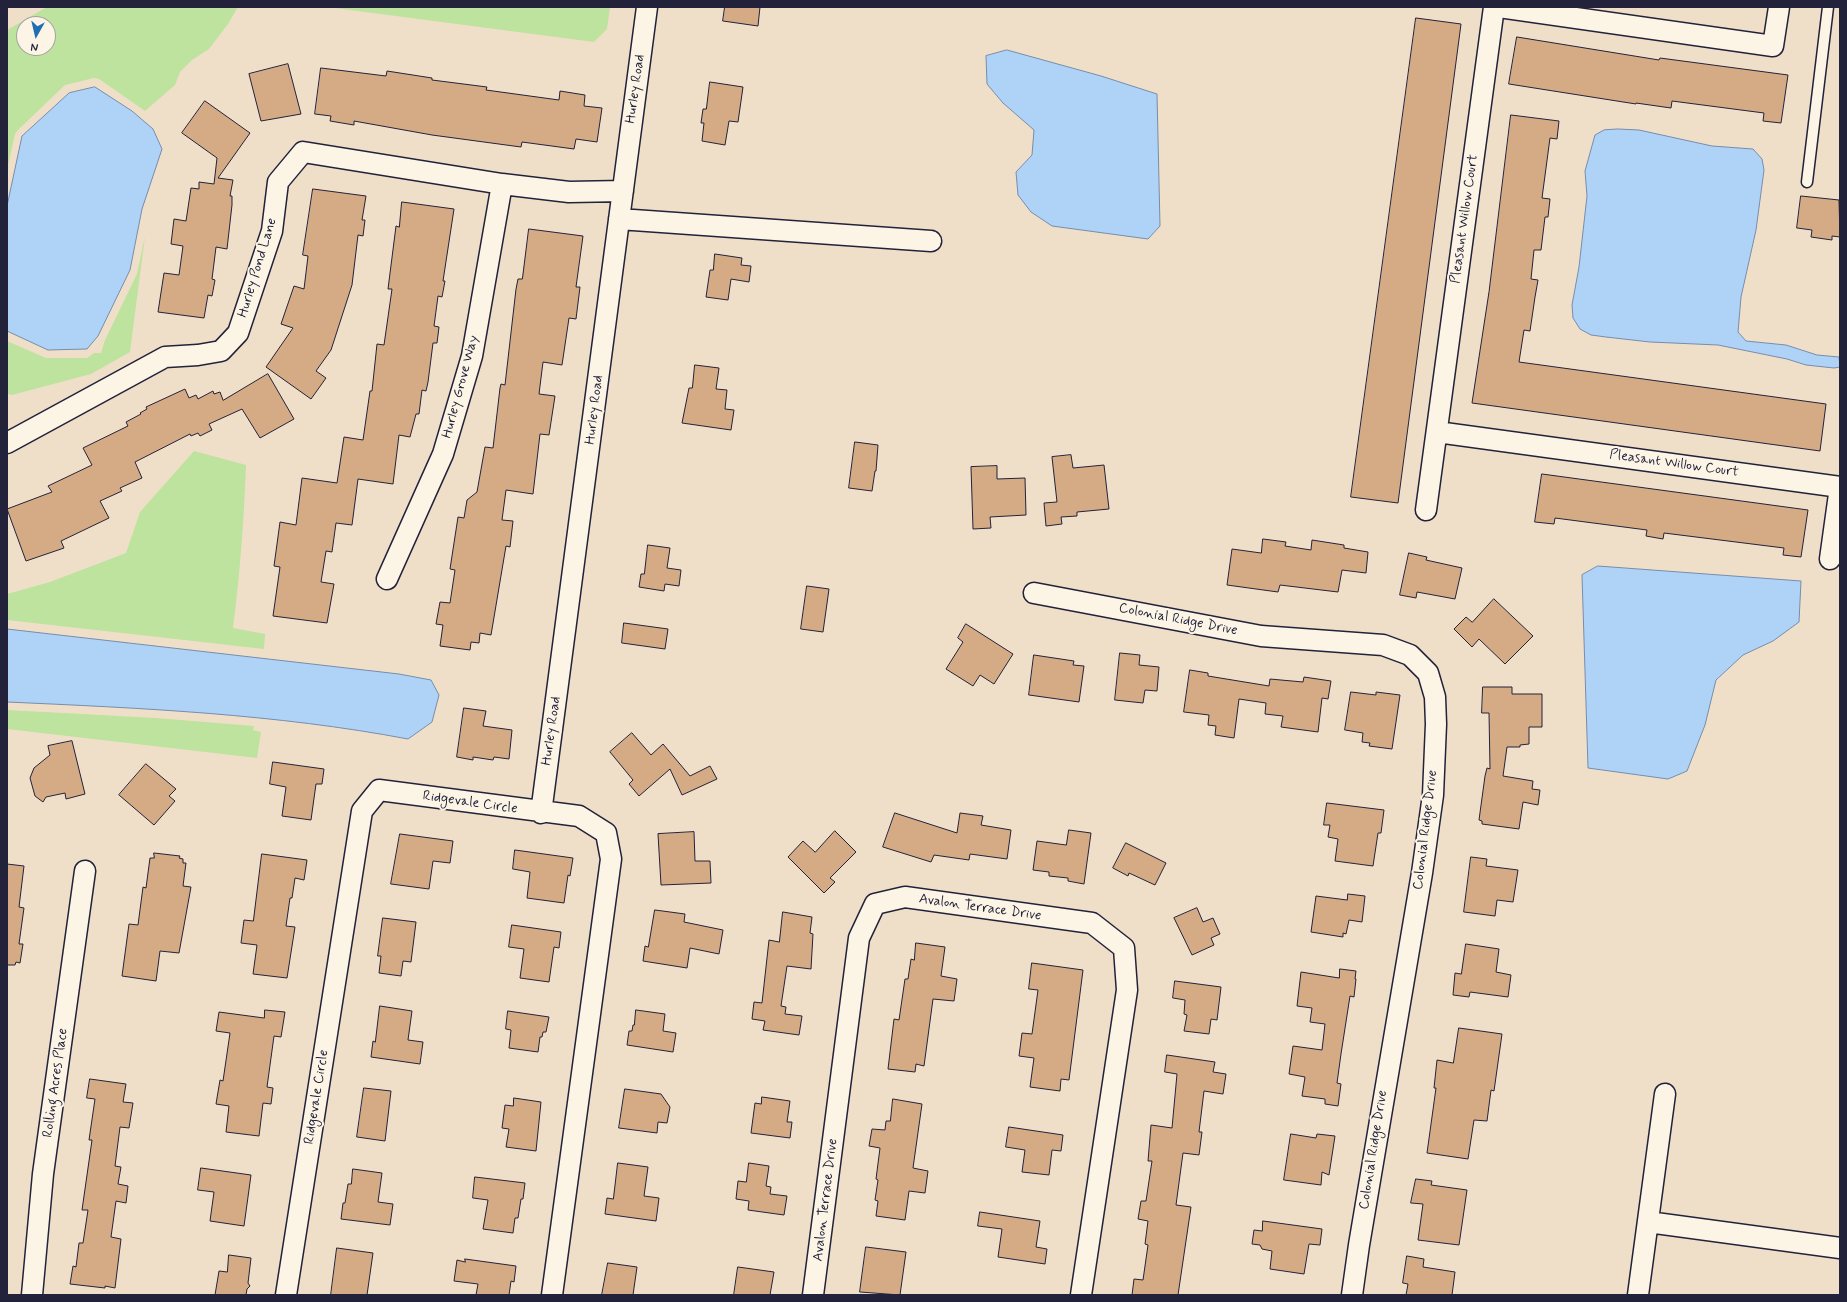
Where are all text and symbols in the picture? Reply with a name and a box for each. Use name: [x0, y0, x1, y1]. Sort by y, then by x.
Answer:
north arrow: [16, 16, 56, 56]
text: N: [30, 39, 39, 54]
street label: Hurley Road: [623, 53, 649, 125]
street label: Pleasant Willow Court: [1448, 153, 1482, 285]
street label: Hurley Pond Lane: [235, 216, 281, 320]
street label: Hurley Grove Way: [439, 334, 483, 440]
street label: Hurley Road: [582, 374, 608, 446]
street label: Pleasant Willow Court: [1608, 447, 1740, 481]
street label: Colonial Ridge Drive: [1117, 600, 1239, 640]
street label: Hurley Road: [539, 695, 565, 767]
street label: Colonial Ridge Drive: [1410, 769, 1442, 891]
street label: Ridgevale Circle: [422, 788, 518, 818]
street label: Avalon Terrace Drive: [918, 891, 1042, 925]
street label: Rolling Acres Place: [40, 1027, 72, 1139]
street label: Ridgevale Circle: [301, 1049, 333, 1145]
street label: Colonial Ridge Drive: [1356, 1089, 1392, 1211]
street label: Avalon Terrace Drive: [810, 1138, 842, 1262]

